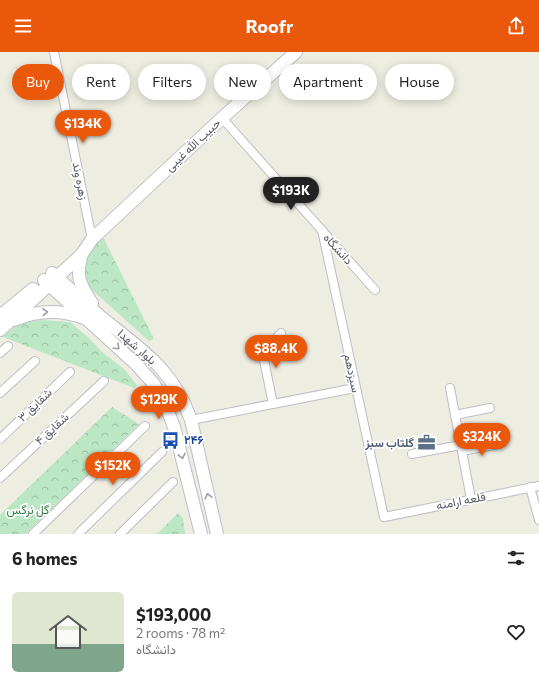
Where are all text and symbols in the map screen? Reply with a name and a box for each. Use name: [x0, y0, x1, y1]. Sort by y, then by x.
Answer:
icon: menu: [12, 15, 34, 37]
text: Roofr: [245, 15, 294, 37]
icon: share: [505, 15, 527, 37]
chip: Buy: [12, 64, 64, 100]
chip: Rent: [72, 64, 130, 100]
chip: Filters: [138, 64, 206, 100]
chip: New: [214, 64, 271, 100]
chip: Apartment: [279, 64, 377, 100]
chip: House: [385, 64, 454, 100]
pin: $134K: [55, 110, 111, 144]
text: $134K: [64, 115, 102, 131]
street label: حبیب الله غیبی: [162, 115, 224, 175]
street label: زهره وند: [68, 161, 92, 201]
pin: $193K: [263, 177, 319, 211]
text: $193K: [272, 182, 310, 198]
street label: دانشگاه: [321, 230, 356, 267]
one-way arrow: [42, 308, 48, 316]
street label: بلوار شهدا: [114, 326, 160, 368]
pin: $88.4K: [243, 335, 309, 369]
text: $88.4K: [254, 340, 298, 356]
one-way arrow: [112, 342, 120, 349]
street label: سیزدهم: [340, 352, 364, 394]
street label: شقایق ۳: [14, 385, 56, 425]
pin: $129K: [131, 386, 187, 420]
text: $129K: [140, 391, 178, 407]
street label: شقایق ۴: [32, 409, 72, 449]
pin: $324K: [454, 423, 510, 457]
text: $324K: [462, 428, 502, 444]
bus stop icon: ۲۴۶: [161, 430, 181, 450]
place label: ۲۴۶: [184, 432, 204, 446]
office icon: گلتاب سبز: [417, 433, 437, 453]
place label: گلتاب سبز: [364, 435, 415, 451]
pin: $152K: [85, 452, 141, 486]
one-way arrow: [177, 453, 185, 459]
text: $152K: [94, 457, 132, 473]
street label: قلعه ارامنه: [435, 488, 487, 514]
one-way arrow: [205, 493, 213, 499]
park label: گل نرگس: [7, 502, 49, 518]
icon: filters: [505, 547, 527, 569]
text: 6 homes: [12, 548, 77, 569]
text: $193,000: [136, 604, 211, 625]
icon: home: [44, 608, 92, 656]
icon: heart: [505, 621, 527, 643]
text: 2 rooms · 78 m²: [136, 625, 225, 641]
text: دانشگاه: [136, 641, 176, 657]

